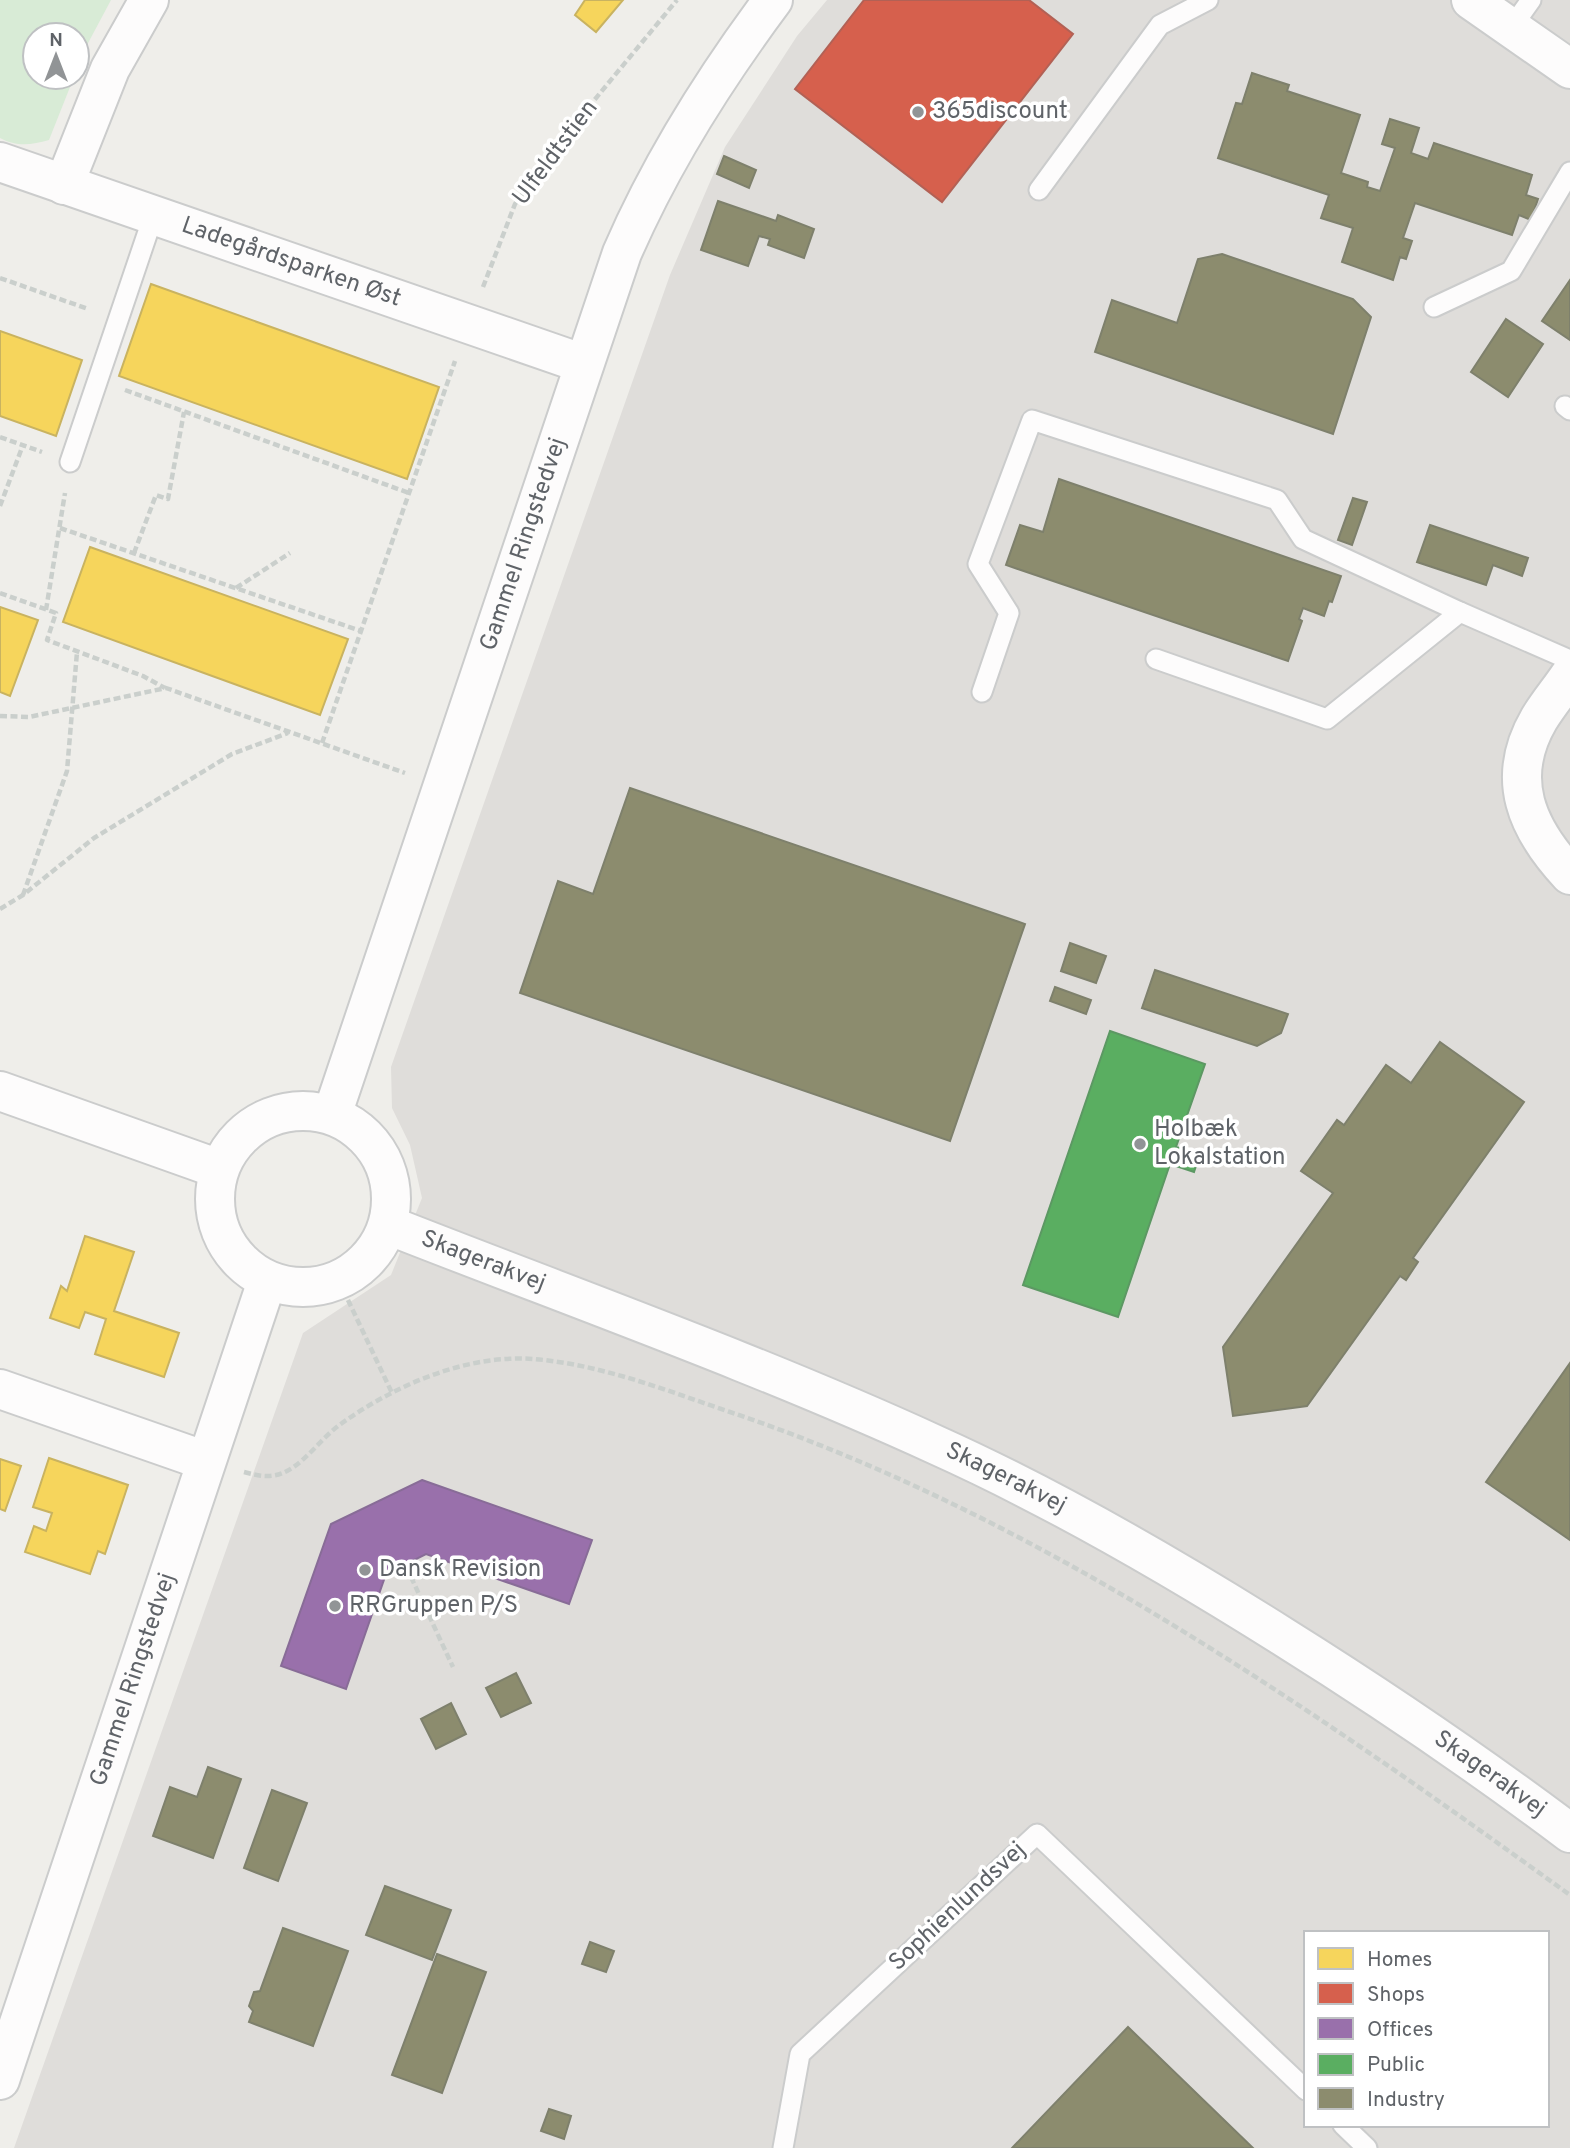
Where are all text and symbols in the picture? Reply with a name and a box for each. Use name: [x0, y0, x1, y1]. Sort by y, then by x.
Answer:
north arrow: [21, 21, 91, 91]
text: N: [49, 29, 63, 53]
street label: Ulfeldtstien: [507, 94, 605, 212]
place label: 365discount: [932, 97, 1068, 127]
marker: 365discount: [910, 104, 926, 120]
street label: Ladegårdsparken Øst: [177, 211, 405, 315]
street label: Gammel Ringstedvej: [474, 434, 574, 655]
place label: Holbæk Lokalstation: [1154, 1115, 1285, 1173]
marker: Holbæk Lokalstation: [1132, 1136, 1148, 1152]
street label: Skagerakvej: [416, 1224, 550, 1299]
street label: Skagerakvej: [940, 1436, 1071, 1521]
place label: Dansk Revision: [379, 1555, 541, 1585]
marker: Dansk Revision: [357, 1562, 373, 1578]
street label: Gammel Ringstedvej: [84, 1569, 183, 1790]
place label: RRGruppen P/S: [349, 1591, 518, 1621]
marker: RRGruppen P/S: [327, 1598, 343, 1614]
street label: Skagerakvej: [1428, 1725, 1552, 1825]
street label: Sophienlundsvej: [883, 1836, 1033, 1978]
legend: [1304, 1931, 1549, 2127]
text: Homes: [1367, 1947, 1432, 1974]
text: Shops: [1367, 1982, 1425, 2009]
text: Offices: [1367, 2017, 1433, 2044]
text: Public: [1367, 2052, 1425, 2079]
text: Industry: [1367, 2087, 1445, 2114]

